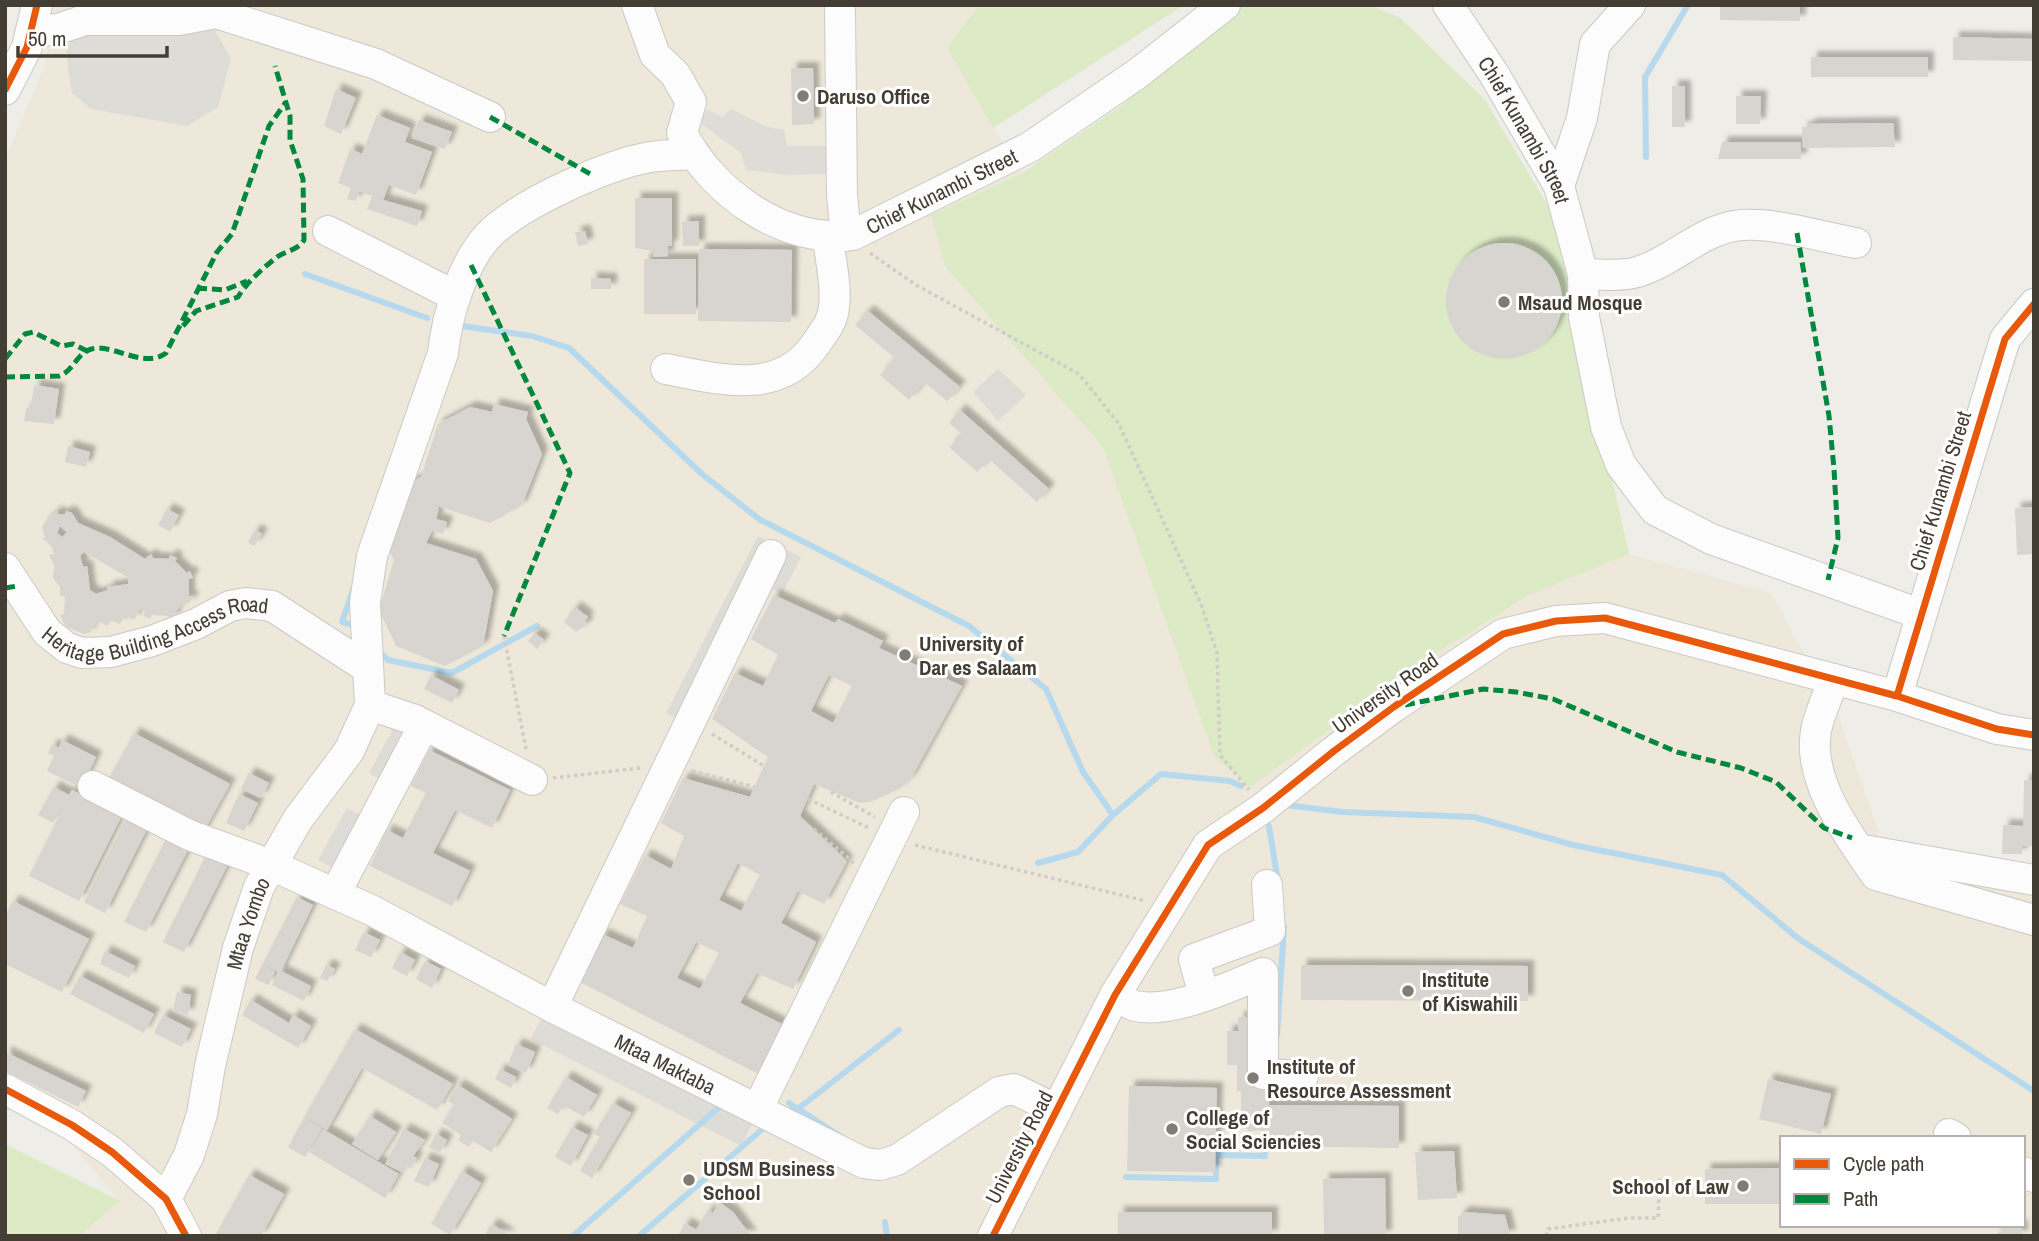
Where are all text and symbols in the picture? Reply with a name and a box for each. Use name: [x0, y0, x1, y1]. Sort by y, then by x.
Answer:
scale bar: [18, 14, 166, 58]
text: 50 m: [28, 24, 66, 53]
street label: Chief Kunambi Street: [1472, 50, 1578, 207]
place label: Daruso Office: [817, 82, 930, 111]
marker: Daruso Office: [795, 88, 811, 104]
street label: Chief Kunambi Street: [861, 141, 1022, 241]
place label: Msaud Mosque: [1518, 288, 1642, 317]
marker: Msaud Mosque: [1496, 294, 1512, 310]
street label: Chief Kunambi Street: [1902, 407, 1978, 574]
street label: Heritage Building Access Road: [36, 588, 270, 668]
place label: University of Dar es Salaam: [919, 629, 1037, 682]
street label: University Road: [1326, 646, 1444, 740]
marker: University of Dar es Salaam: [897, 647, 913, 663]
street label: Mtaa Yombo: [219, 871, 276, 972]
place label: Institute of Kiswahili: [1422, 965, 1518, 1018]
marker: Institute of Kiswahili: [1400, 983, 1416, 999]
street label: Mtaa Maktaba: [610, 1026, 721, 1101]
place label: Institute of Resource Assessment: [1267, 1052, 1451, 1105]
marker: Institute of Resource Assessment: [1245, 1070, 1261, 1086]
street label: University Road: [978, 1085, 1060, 1209]
place label: College of Social Sciencies: [1186, 1103, 1321, 1156]
marker: College of Social Sciencies: [1164, 1121, 1180, 1137]
legend: [1780, 1136, 2025, 1227]
text: Cycle path: [1843, 1149, 1924, 1178]
place label: UDSM Business School: [703, 1154, 835, 1207]
marker: UDSM Business School: [681, 1172, 697, 1188]
place label: School of Law: [1612, 1172, 1730, 1201]
marker: School of Law: [1735, 1178, 1751, 1194]
text: Path: [1843, 1184, 1878, 1213]

